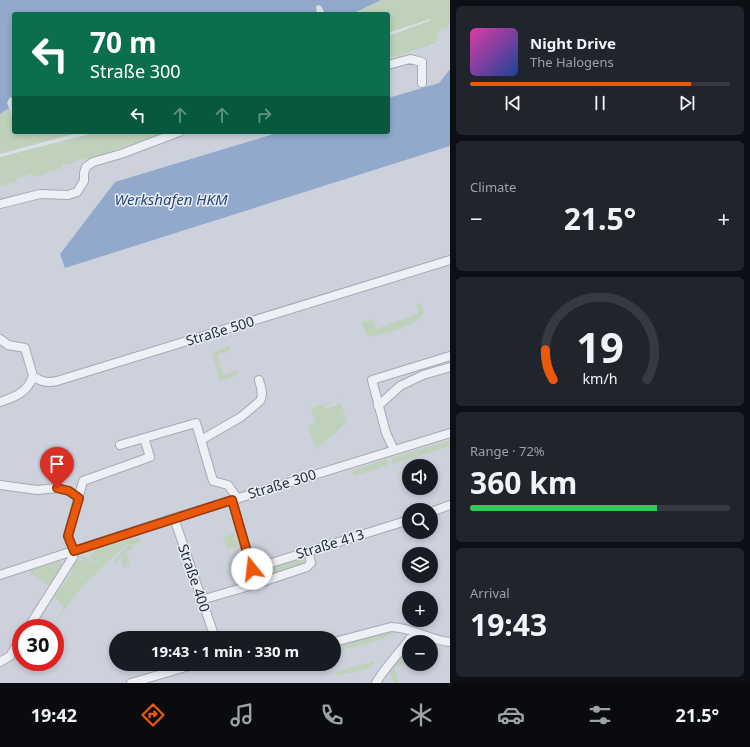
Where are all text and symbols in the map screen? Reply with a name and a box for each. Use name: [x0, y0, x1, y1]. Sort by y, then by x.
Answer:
text: 70 m: [90, 23, 157, 61]
icon: left: [24, 28, 76, 80]
text: Night Drive: [530, 33, 616, 53]
text: The Halogens: [530, 53, 614, 71]
text: Straße 300: [90, 59, 181, 83]
icon: previous: [502, 92, 524, 114]
icon: pause: [589, 92, 611, 114]
icon: next: [676, 92, 698, 114]
icon: left: [127, 104, 149, 126]
icon: ahead: [169, 104, 191, 126]
icon: ahead: [211, 104, 233, 126]
icon: right: [253, 104, 275, 126]
text: Climate: [470, 178, 516, 196]
water label: Werkshafen HKM: [114, 189, 228, 209]
text: 21.5°: [564, 198, 636, 239]
text: −: [470, 203, 483, 233]
text: +: [717, 203, 730, 233]
street label: Straße 500: [183, 311, 256, 350]
text: 19: [576, 318, 624, 374]
text: km/h: [582, 368, 618, 387]
text: Range · 72%: [470, 442, 545, 460]
pin: [40, 447, 74, 488]
icon: arrive: [46, 453, 68, 475]
map controls: [402, 459, 438, 671]
button: sound: [402, 459, 438, 495]
text: 360 km: [470, 462, 577, 503]
street label: Straße 300: [245, 464, 318, 503]
button: search: [402, 503, 438, 539]
street label: Straße 413: [293, 524, 366, 563]
street label: Straße 400: [174, 541, 215, 614]
button: layers: [402, 547, 438, 583]
position arrow: [231, 548, 273, 590]
text: Arrival: [470, 584, 510, 602]
button: +: [402, 591, 438, 627]
text: 19:43: [470, 604, 547, 645]
speed limit sign: 30: [12, 619, 64, 671]
button: −: [402, 635, 438, 671]
text: 19:43 · 1 min · 330 m: [151, 641, 299, 661]
icon: directions: [139, 701, 167, 729]
icon: music: [228, 701, 256, 729]
icon: phone: [318, 701, 346, 729]
icon: climate: [407, 701, 435, 729]
icon: car: [497, 701, 525, 729]
icon: filters: [586, 701, 614, 729]
text: 19:42: [31, 703, 77, 727]
text: 21.5°: [676, 703, 719, 727]

